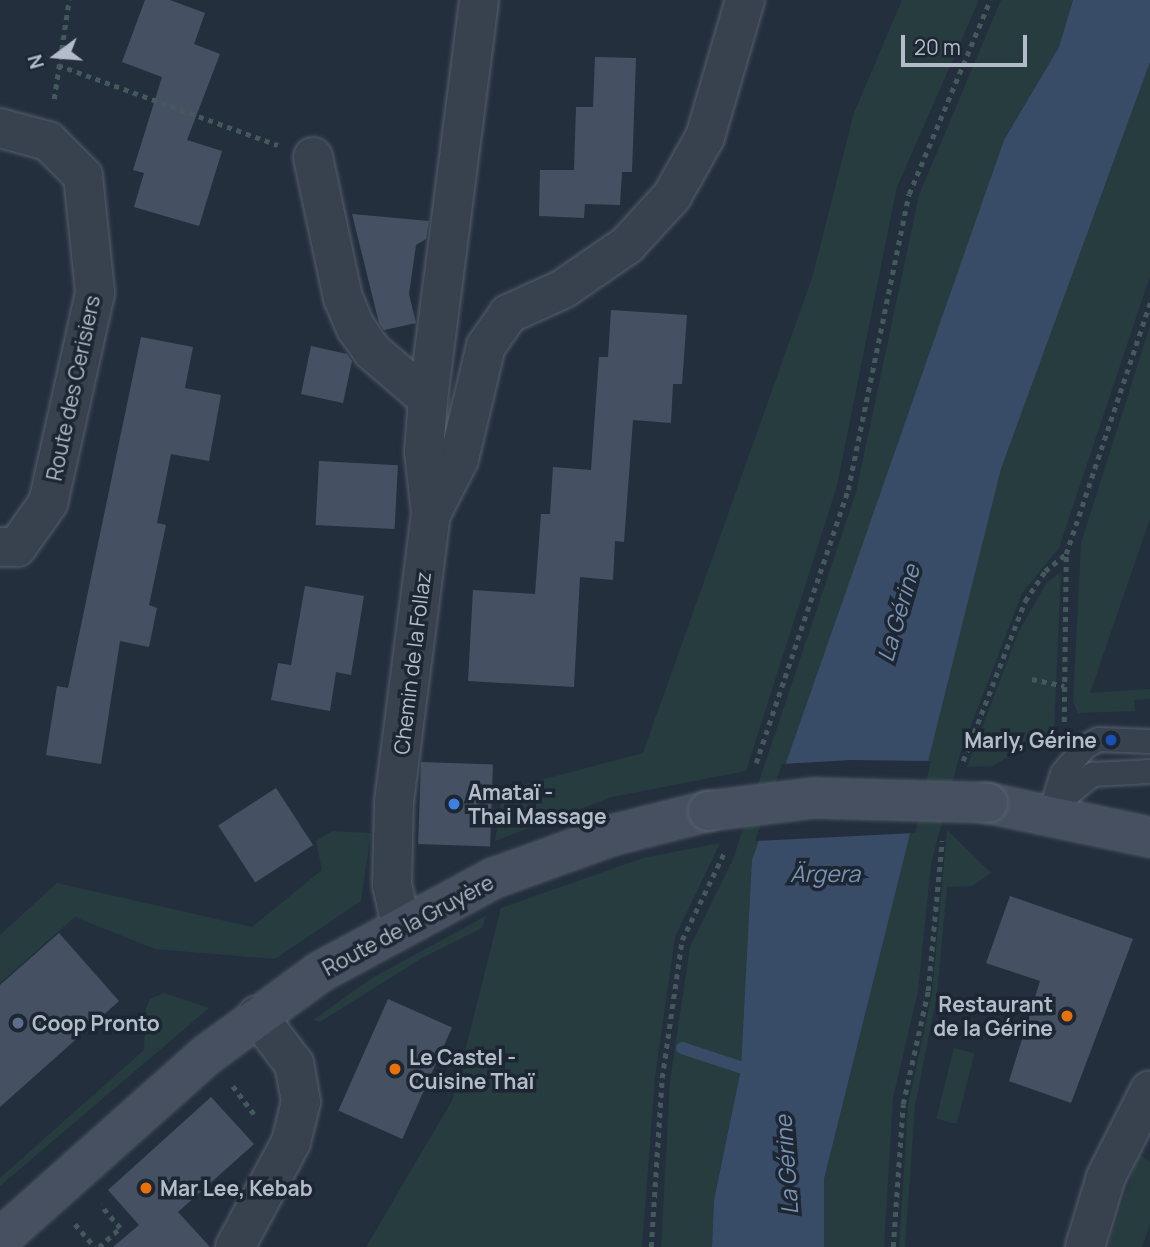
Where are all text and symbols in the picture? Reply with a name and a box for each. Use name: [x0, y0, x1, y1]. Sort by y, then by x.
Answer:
north arrow: [21, 21, 91, 91]
scale bar: [905, 21, 1031, 65]
text: 20 m: [914, 33, 961, 61]
text: N: [21, 52, 50, 72]
street label: Route des Cerisiers: [41, 293, 105, 483]
water label: La Gérine: [871, 561, 925, 665]
street label: Chemin de la Follaz: [388, 570, 436, 756]
place label: Marly, Gérine: [964, 727, 1097, 753]
marker: Marly, Gérine: [1103, 732, 1119, 748]
place label: Amataï - Thai Massage: [468, 779, 607, 829]
marker: Amataï - Thai Massage: [446, 796, 462, 812]
water label: Ärgera: [790, 859, 860, 887]
street label: Route de la Gruyère: [318, 869, 498, 981]
place label: Restaurant de la Gérine: [933, 991, 1053, 1041]
marker: Restaurant de la Gérine: [1059, 1008, 1075, 1024]
place label: Coop Pronto: [32, 1010, 160, 1036]
marker: Coop Pronto: [10, 1015, 26, 1031]
place label: Le Castel - Cuisine Thaï: [409, 1044, 534, 1094]
marker: Le Castel - Cuisine Thaï: [387, 1061, 403, 1077]
water label: La Gérine: [769, 1114, 803, 1216]
place label: Mar Lee, Kebab: [160, 1175, 313, 1201]
marker: Mar Lee, Kebab: [138, 1180, 154, 1196]

